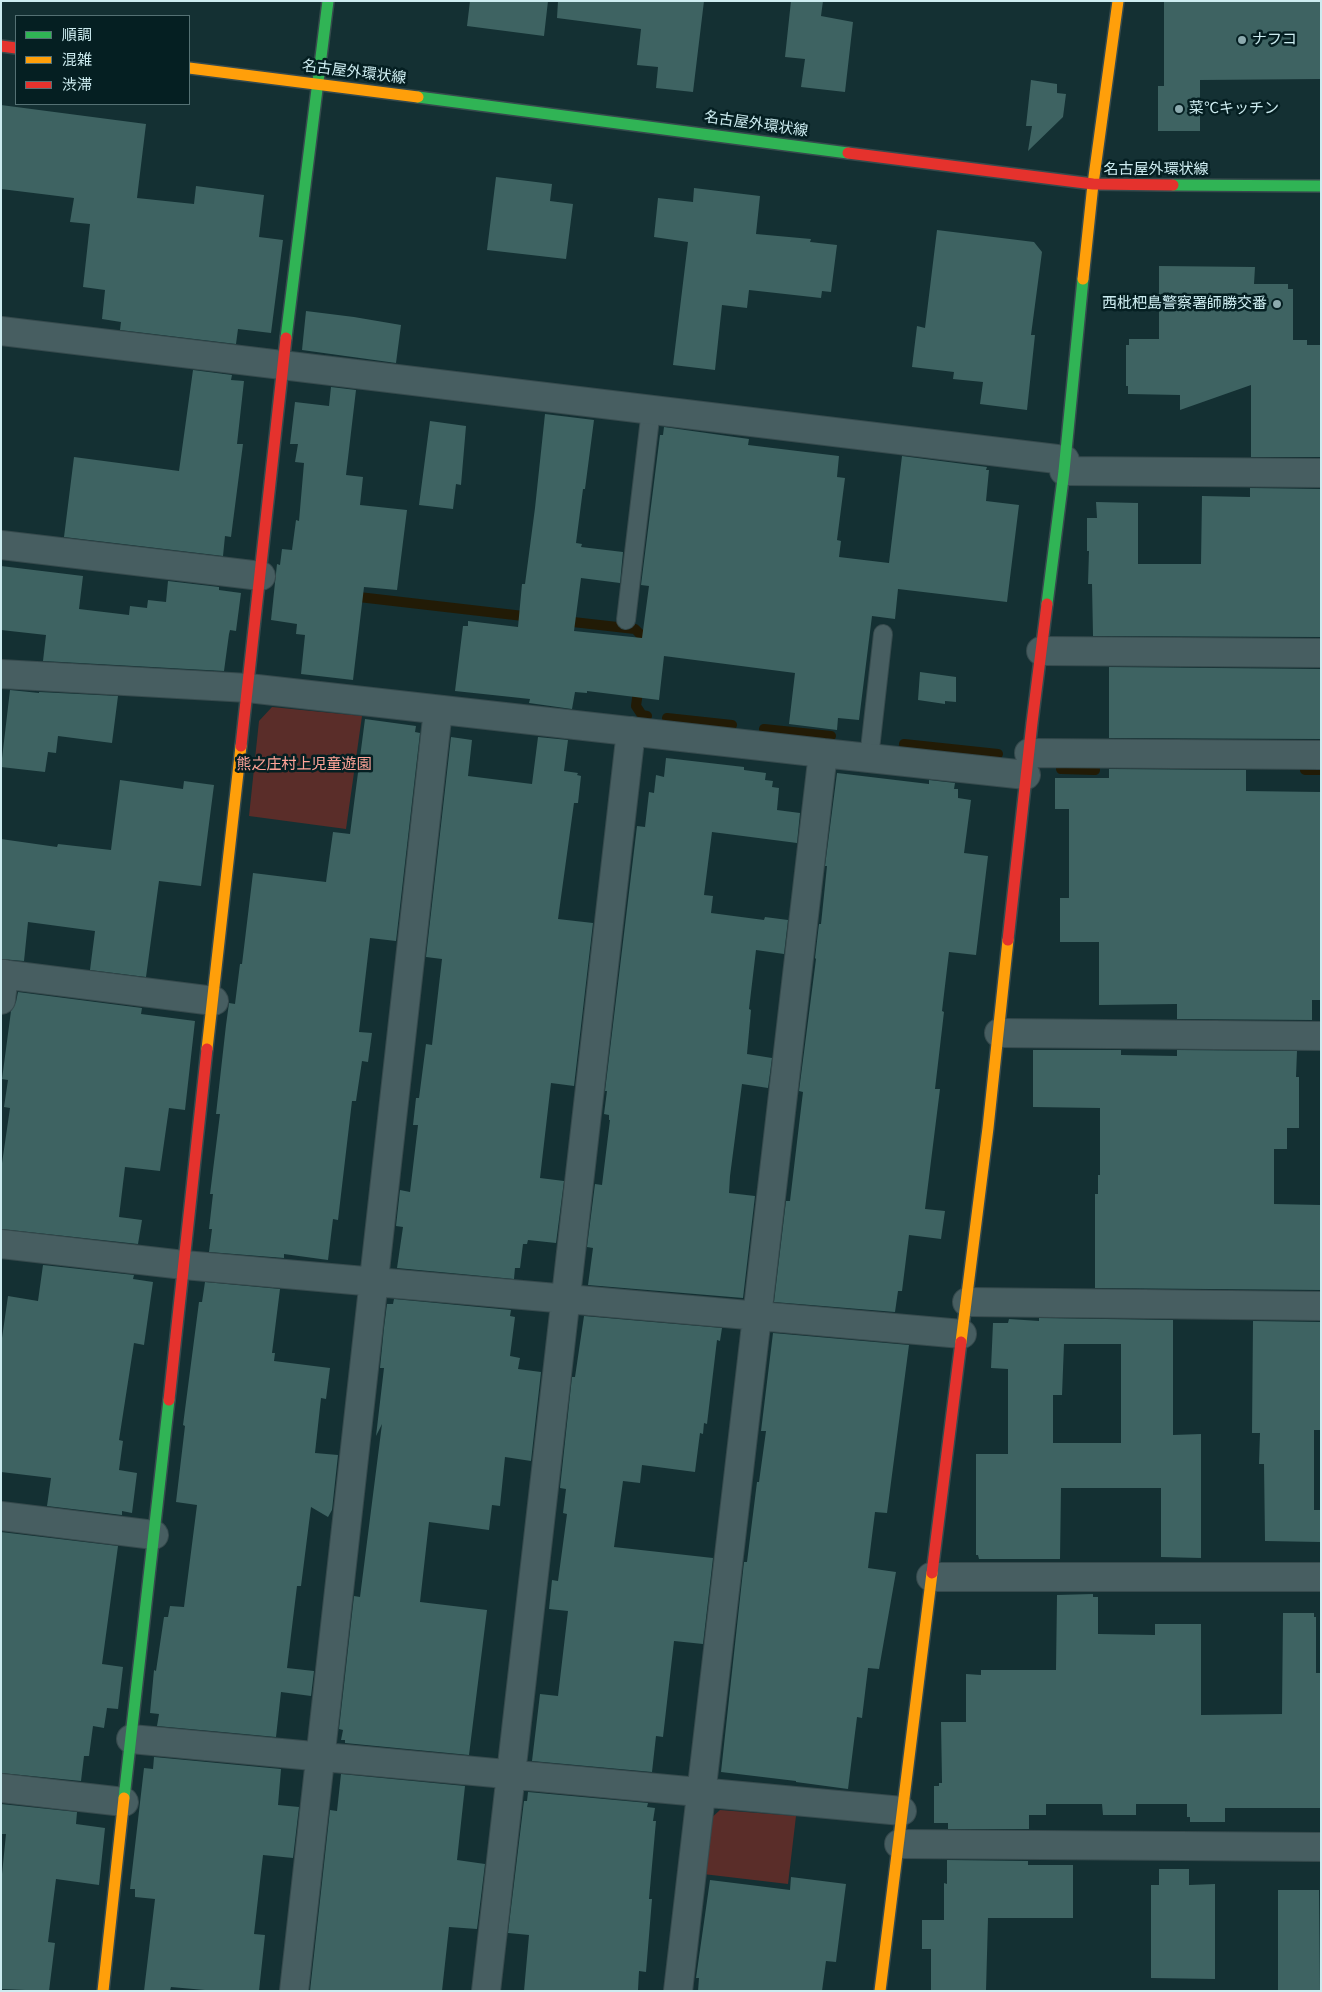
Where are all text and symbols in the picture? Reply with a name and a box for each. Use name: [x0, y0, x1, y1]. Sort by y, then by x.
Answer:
legend: [15, 15, 190, 105]
text: 順調: [62, 23, 92, 46]
place label: ナフコ: [1252, 31, 1297, 49]
marker: ナフコ: [1236, 34, 1248, 46]
text: 混雑: [62, 48, 92, 71]
street label: 名古屋外環状線: [301, 58, 407, 88]
text: 渋滞: [62, 73, 92, 96]
place label: 菜℃キッチン: [1189, 100, 1279, 118]
marker: 菜℃キッチン: [1173, 103, 1185, 115]
street label: 名古屋外環状線: [703, 109, 809, 141]
street label: 名古屋外環状線: [1104, 161, 1208, 179]
place label: 西枇杷島警察署師勝交番: [1102, 295, 1267, 313]
marker: 西枇杷島警察署師勝交番: [1271, 298, 1283, 310]
park label: 熊之庄村上児童遊園: [237, 756, 371, 774]

